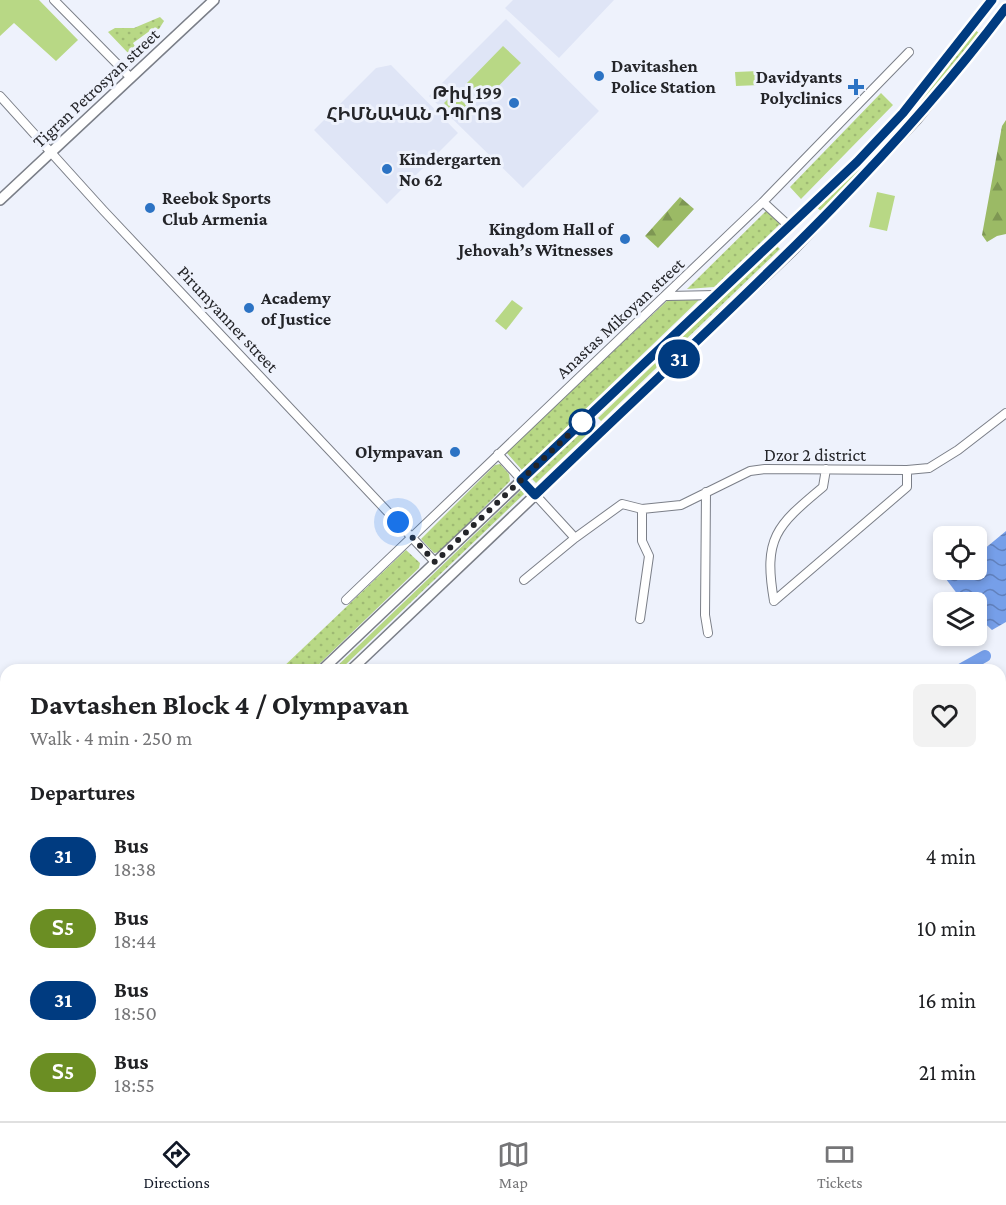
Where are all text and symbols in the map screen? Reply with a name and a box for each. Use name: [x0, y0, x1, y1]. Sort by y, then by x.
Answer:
street label: Tigran Petrosyan street: [29, 24, 164, 152]
place label: Davitashen Police Station: [611, 56, 717, 97]
place label: Davidyants Polyclinics: [756, 67, 842, 108]
marker: Davitashen Police Station: [592, 69, 606, 83]
marker: Davidyants Polyclinics: [847, 78, 865, 96]
place label: Թիվ 199 ՀԻՄՆԱԿԱՆ ԴՊՐՈՑ: [326, 83, 502, 124]
marker: Թիվ 199 ՀԻՄՆԱԿԱՆ ԴՊՐՈՑ: [507, 96, 521, 110]
place label: Kindergarten No 62: [399, 149, 502, 190]
marker: Kindergarten No 62: [380, 162, 394, 176]
place label: Reebok Sports Club Armenia: [162, 188, 271, 229]
marker: Reebok Sports Club Armenia: [143, 201, 157, 215]
place label: Kingdom Hall of Jehovah’s Witnesses: [456, 219, 614, 260]
marker: Kingdom Hall of Jehovah’s Witnesses: [618, 232, 632, 246]
street label: Anastas Mikoyan street: [552, 253, 689, 382]
street label: Pirumyanner street: [173, 262, 283, 377]
place label: Academy of Justice: [260, 288, 331, 329]
marker: Academy of Justice: [242, 301, 256, 315]
line badge: 31: [652, 340, 706, 378]
text: 31: [670, 347, 688, 371]
unlabelled marker: [569, 409, 595, 435]
place label: Olympavan: [355, 442, 444, 462]
marker: Olympavan: [448, 445, 462, 459]
street label: Dzor 2 district: [764, 445, 867, 465]
your location: [383, 507, 413, 537]
map controls: [933, 526, 987, 646]
button: locate: [933, 526, 987, 580]
button: layers: [933, 592, 987, 646]
button: heart: [913, 684, 976, 747]
text: Davtashen Block 4 / Olympavan: [30, 689, 409, 720]
text: Walk · 4 min · 250 m: [30, 727, 192, 749]
text: Departures: [30, 780, 135, 805]
text: Bus: [114, 833, 148, 858]
text: 31: [54, 844, 72, 868]
text: 4 min: [925, 844, 976, 869]
text: 18:38: [114, 858, 156, 880]
text: Bus: [114, 905, 148, 930]
text: Տ5: [52, 916, 74, 940]
text: 10 min: [917, 916, 976, 941]
text: 18:44: [114, 930, 156, 952]
text: Bus: [114, 977, 148, 1002]
text: 31: [54, 988, 72, 1012]
text: 16 min: [918, 988, 976, 1013]
text: 18:50: [114, 1002, 157, 1024]
text: Bus: [114, 1049, 148, 1074]
text: Տ5: [52, 1060, 74, 1084]
text: 21 min: [919, 1060, 976, 1085]
text: 18:55: [114, 1074, 155, 1096]
tab: Directions: [144, 1138, 210, 1191]
tab: Map: [497, 1138, 530, 1191]
tab: Tickets: [817, 1138, 862, 1191]

